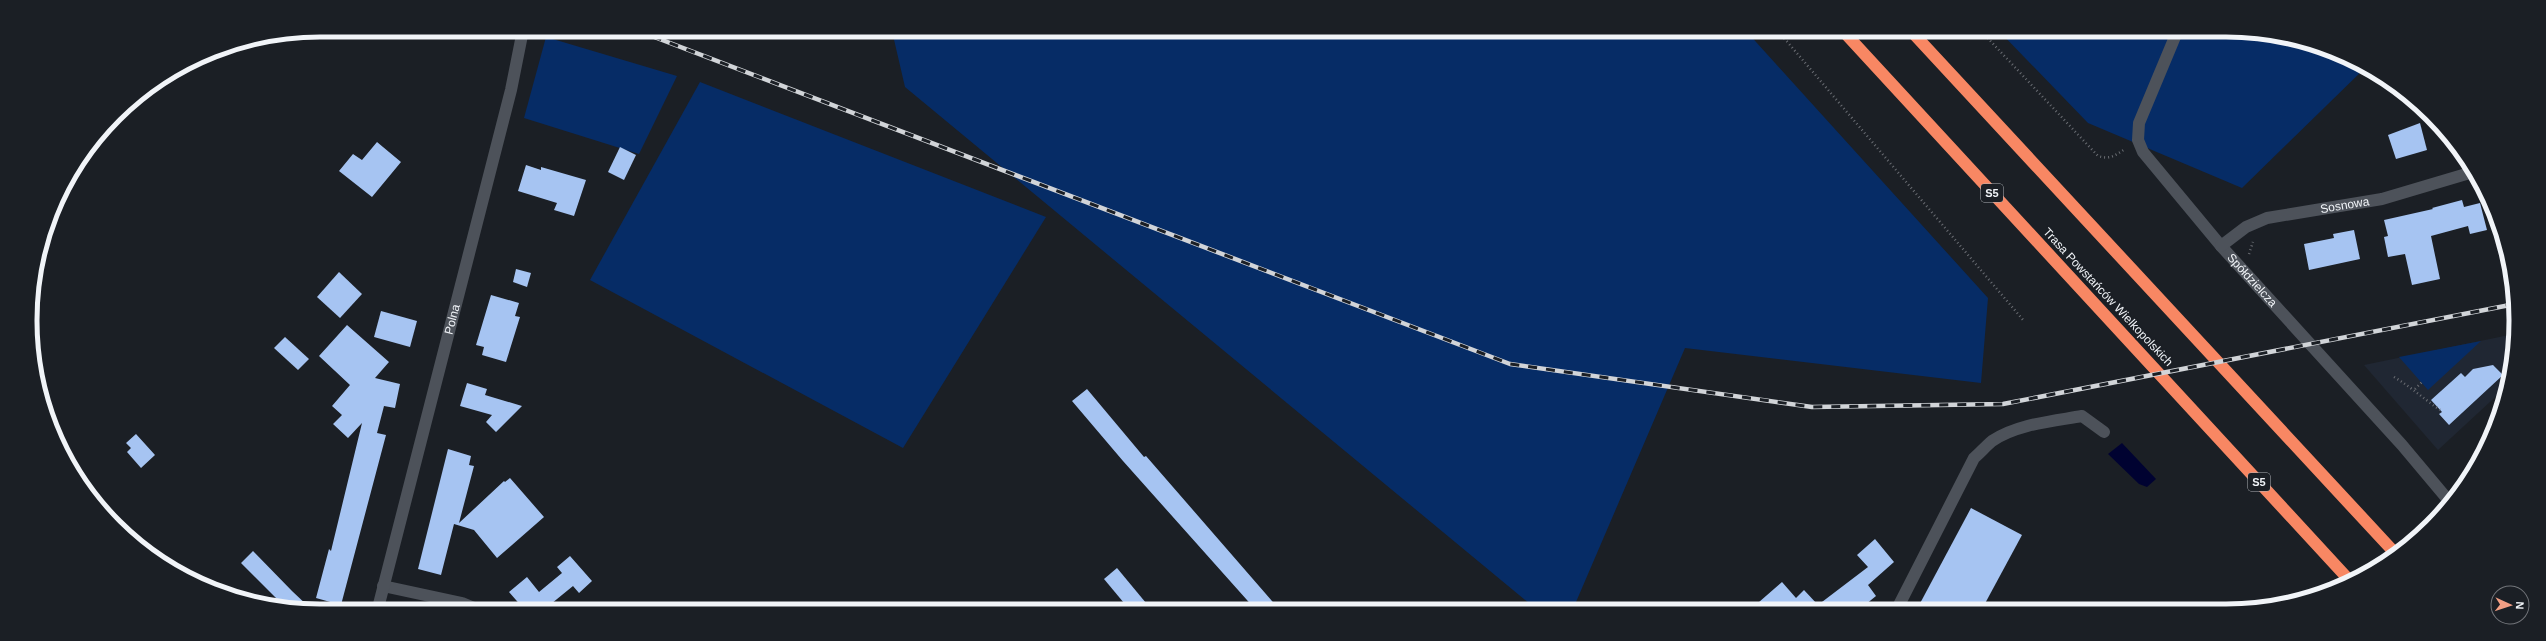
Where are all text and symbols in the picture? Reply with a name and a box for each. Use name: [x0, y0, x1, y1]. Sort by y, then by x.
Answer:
road number: S5: [1981, 184, 2003, 202]
street label: Sosnowa: [2319, 194, 2371, 216]
street label: Trasa Powstańców Wielkopolskich: [2040, 225, 2176, 369]
street label: Spółdzielcza: [2224, 251, 2280, 310]
street label: Polna: [442, 302, 463, 336]
road number: S5: [2248, 473, 2270, 491]
north arrow: [2490, 585, 2530, 625]
text: N: [2514, 601, 2526, 610]

